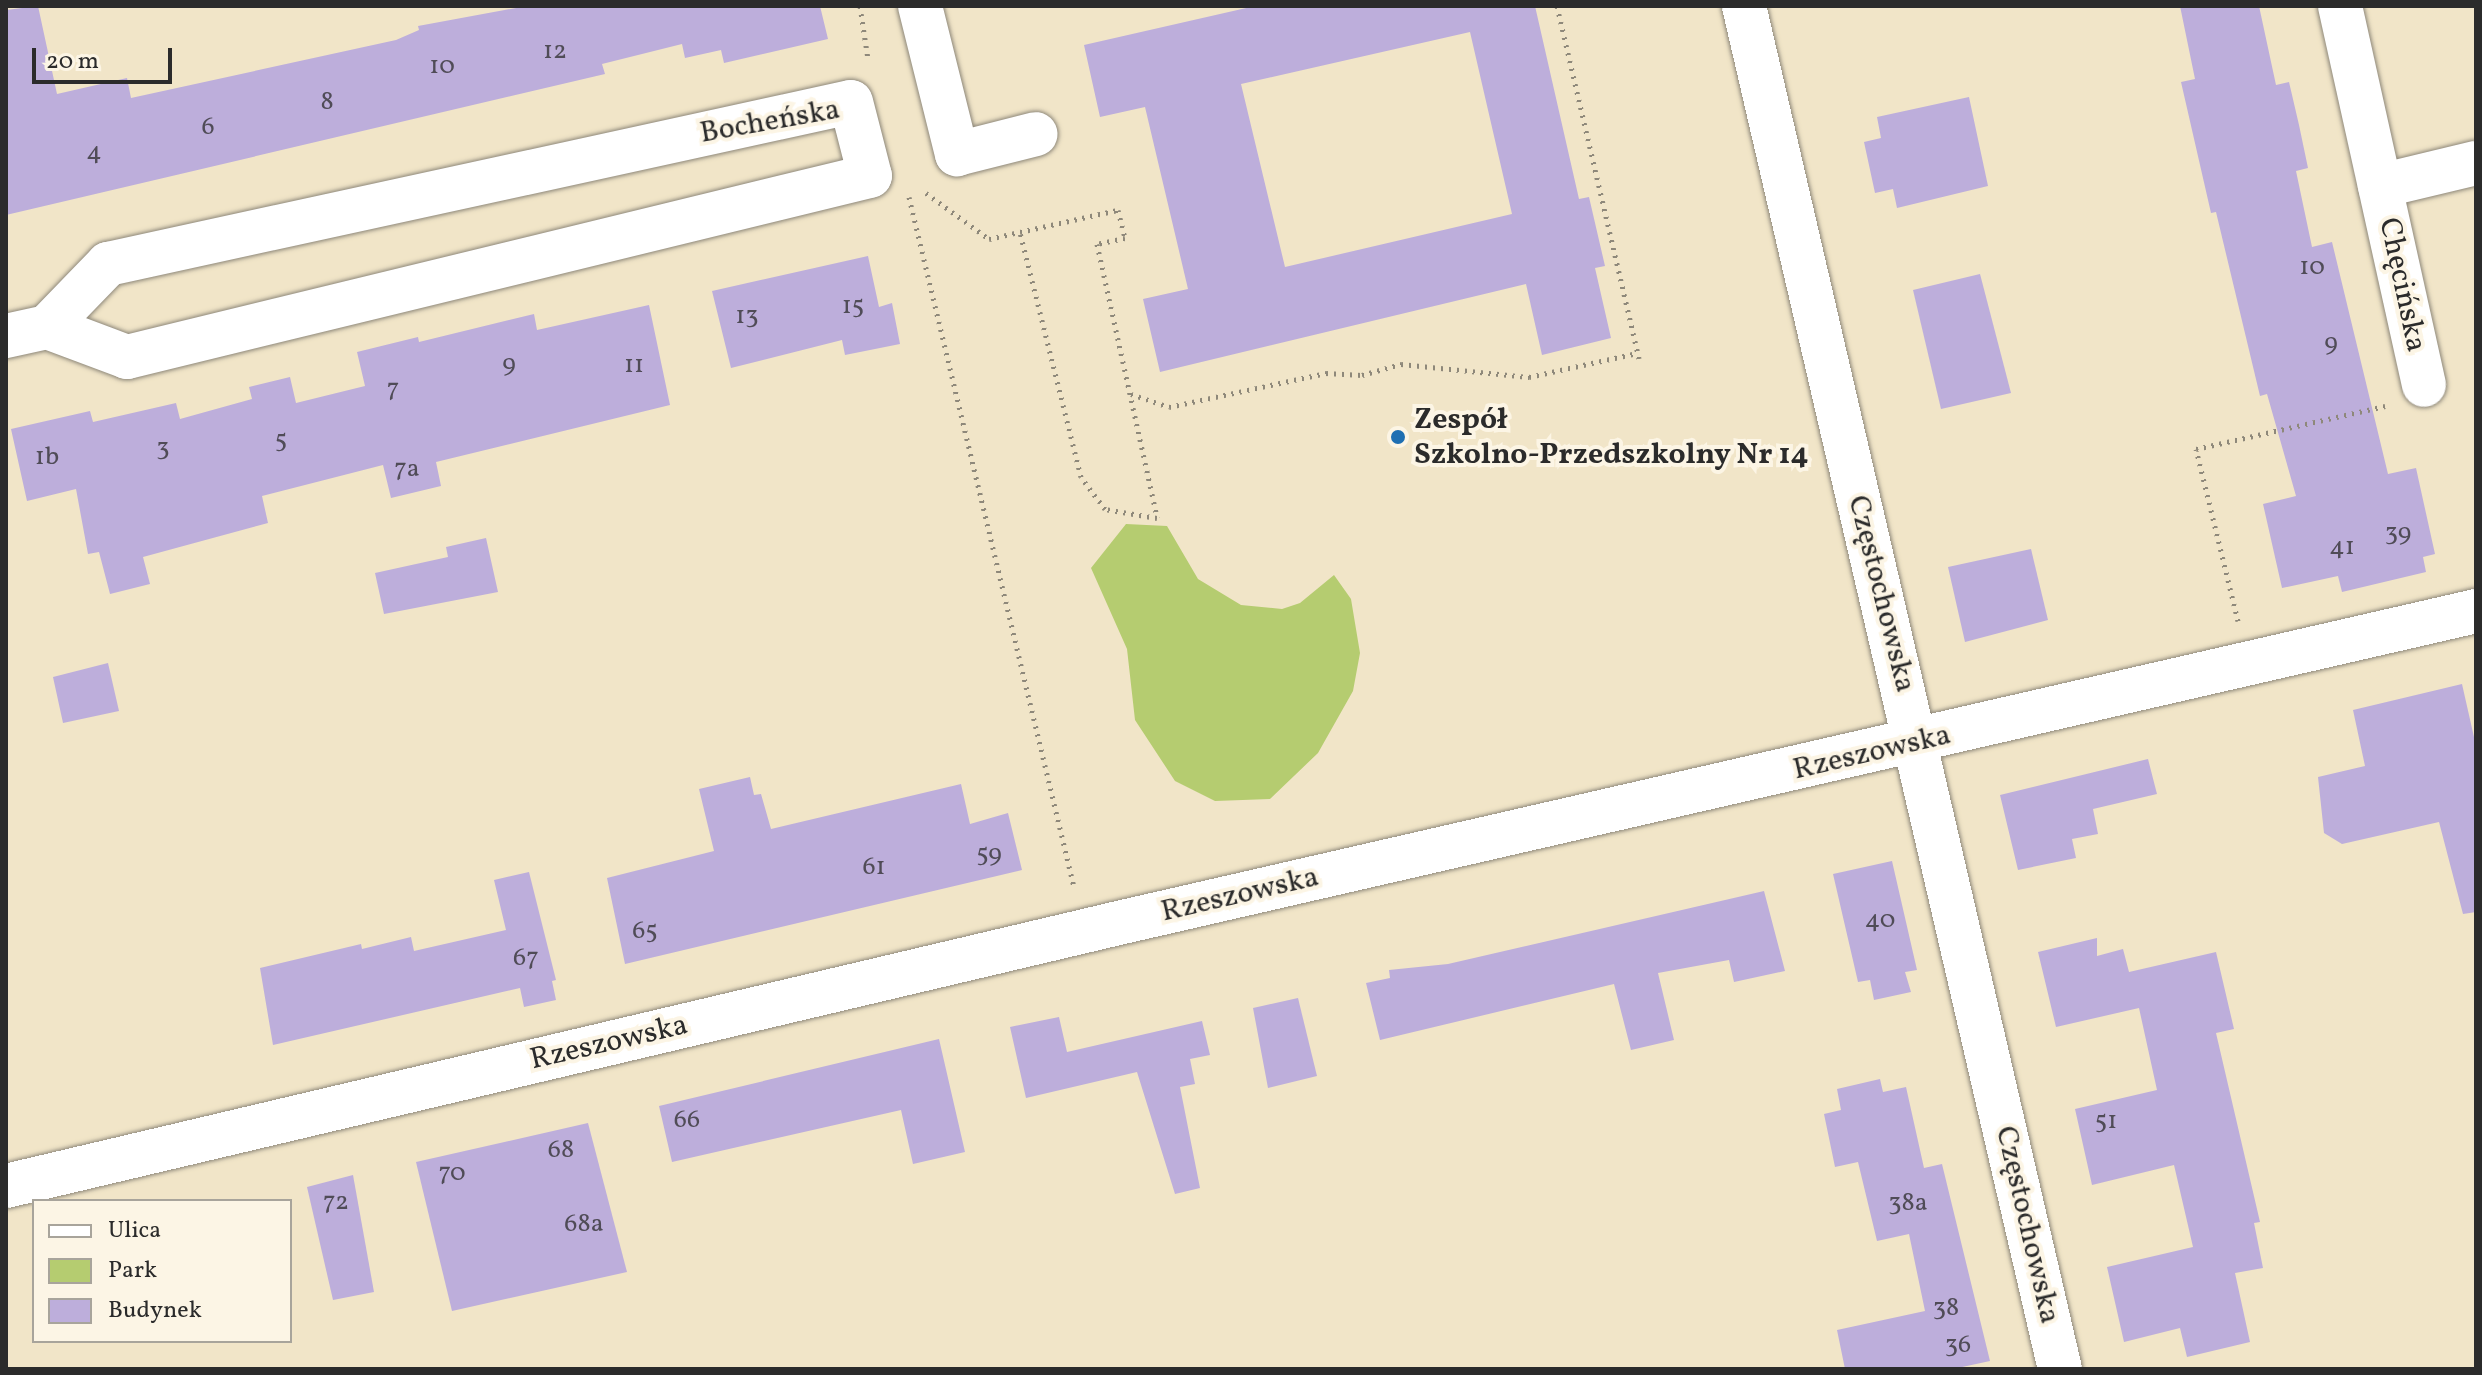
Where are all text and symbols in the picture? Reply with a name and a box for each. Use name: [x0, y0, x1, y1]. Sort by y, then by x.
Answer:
scale bar: [36, 32, 176, 82]
house number: 12: [543, 36, 567, 68]
text: 20 m: [46, 45, 99, 79]
house number: 10: [429, 51, 455, 83]
house number: 8: [320, 87, 334, 119]
street label: Bocheńska: [697, 92, 843, 152]
house number: 6: [201, 112, 215, 144]
house number: 4: [86, 137, 102, 169]
street label: Chęcińska: [2370, 215, 2434, 355]
house number: 10: [2299, 252, 2325, 284]
house number: 15: [842, 291, 864, 323]
house number: 13: [735, 301, 759, 333]
house number: 9: [2324, 328, 2338, 360]
house number: 9: [502, 349, 516, 381]
house number: 11: [624, 350, 644, 382]
house number: 7: [387, 374, 399, 406]
place label: Zespół Szkolno-Przedszkolny Nr 14: [1414, 402, 1809, 472]
house number: 5: [275, 425, 287, 457]
marker: Zespół Szkolno-Przedszkolny Nr 14: [1389, 428, 1407, 446]
house number: 3: [156, 433, 170, 465]
house number: 1b: [35, 442, 59, 474]
house number: 7a: [394, 454, 420, 486]
street label: Częstochowska: [1839, 492, 1923, 696]
house number: 39: [2385, 518, 2411, 550]
house number: 41: [2329, 532, 2355, 564]
street label: Rzeszowska: [1790, 717, 1954, 789]
house number: 59: [976, 839, 1002, 871]
house number: 61: [862, 852, 886, 884]
street label: Rzeszowska: [1158, 859, 1322, 931]
house number: 40: [1865, 905, 1895, 937]
house number: 65: [632, 916, 658, 948]
house number: 67: [513, 943, 539, 975]
street label: Rzeszowska: [527, 1007, 691, 1079]
house number: 66: [674, 1105, 700, 1137]
house number: 51: [2095, 1106, 2117, 1138]
street label: Częstochowska: [1987, 1123, 2067, 1327]
house number: 68: [548, 1135, 574, 1167]
house number: 70: [438, 1158, 466, 1190]
house number: 72: [323, 1187, 349, 1219]
house number: 38a: [1888, 1188, 1928, 1220]
legend: [32, 1199, 292, 1343]
house number: 68a: [564, 1209, 604, 1241]
text: Ulica: [108, 1214, 161, 1248]
text: Park: [108, 1254, 157, 1288]
house number: 38: [1933, 1293, 1959, 1325]
text: Budynek: [108, 1294, 202, 1328]
house number: 36: [1945, 1330, 1971, 1362]

